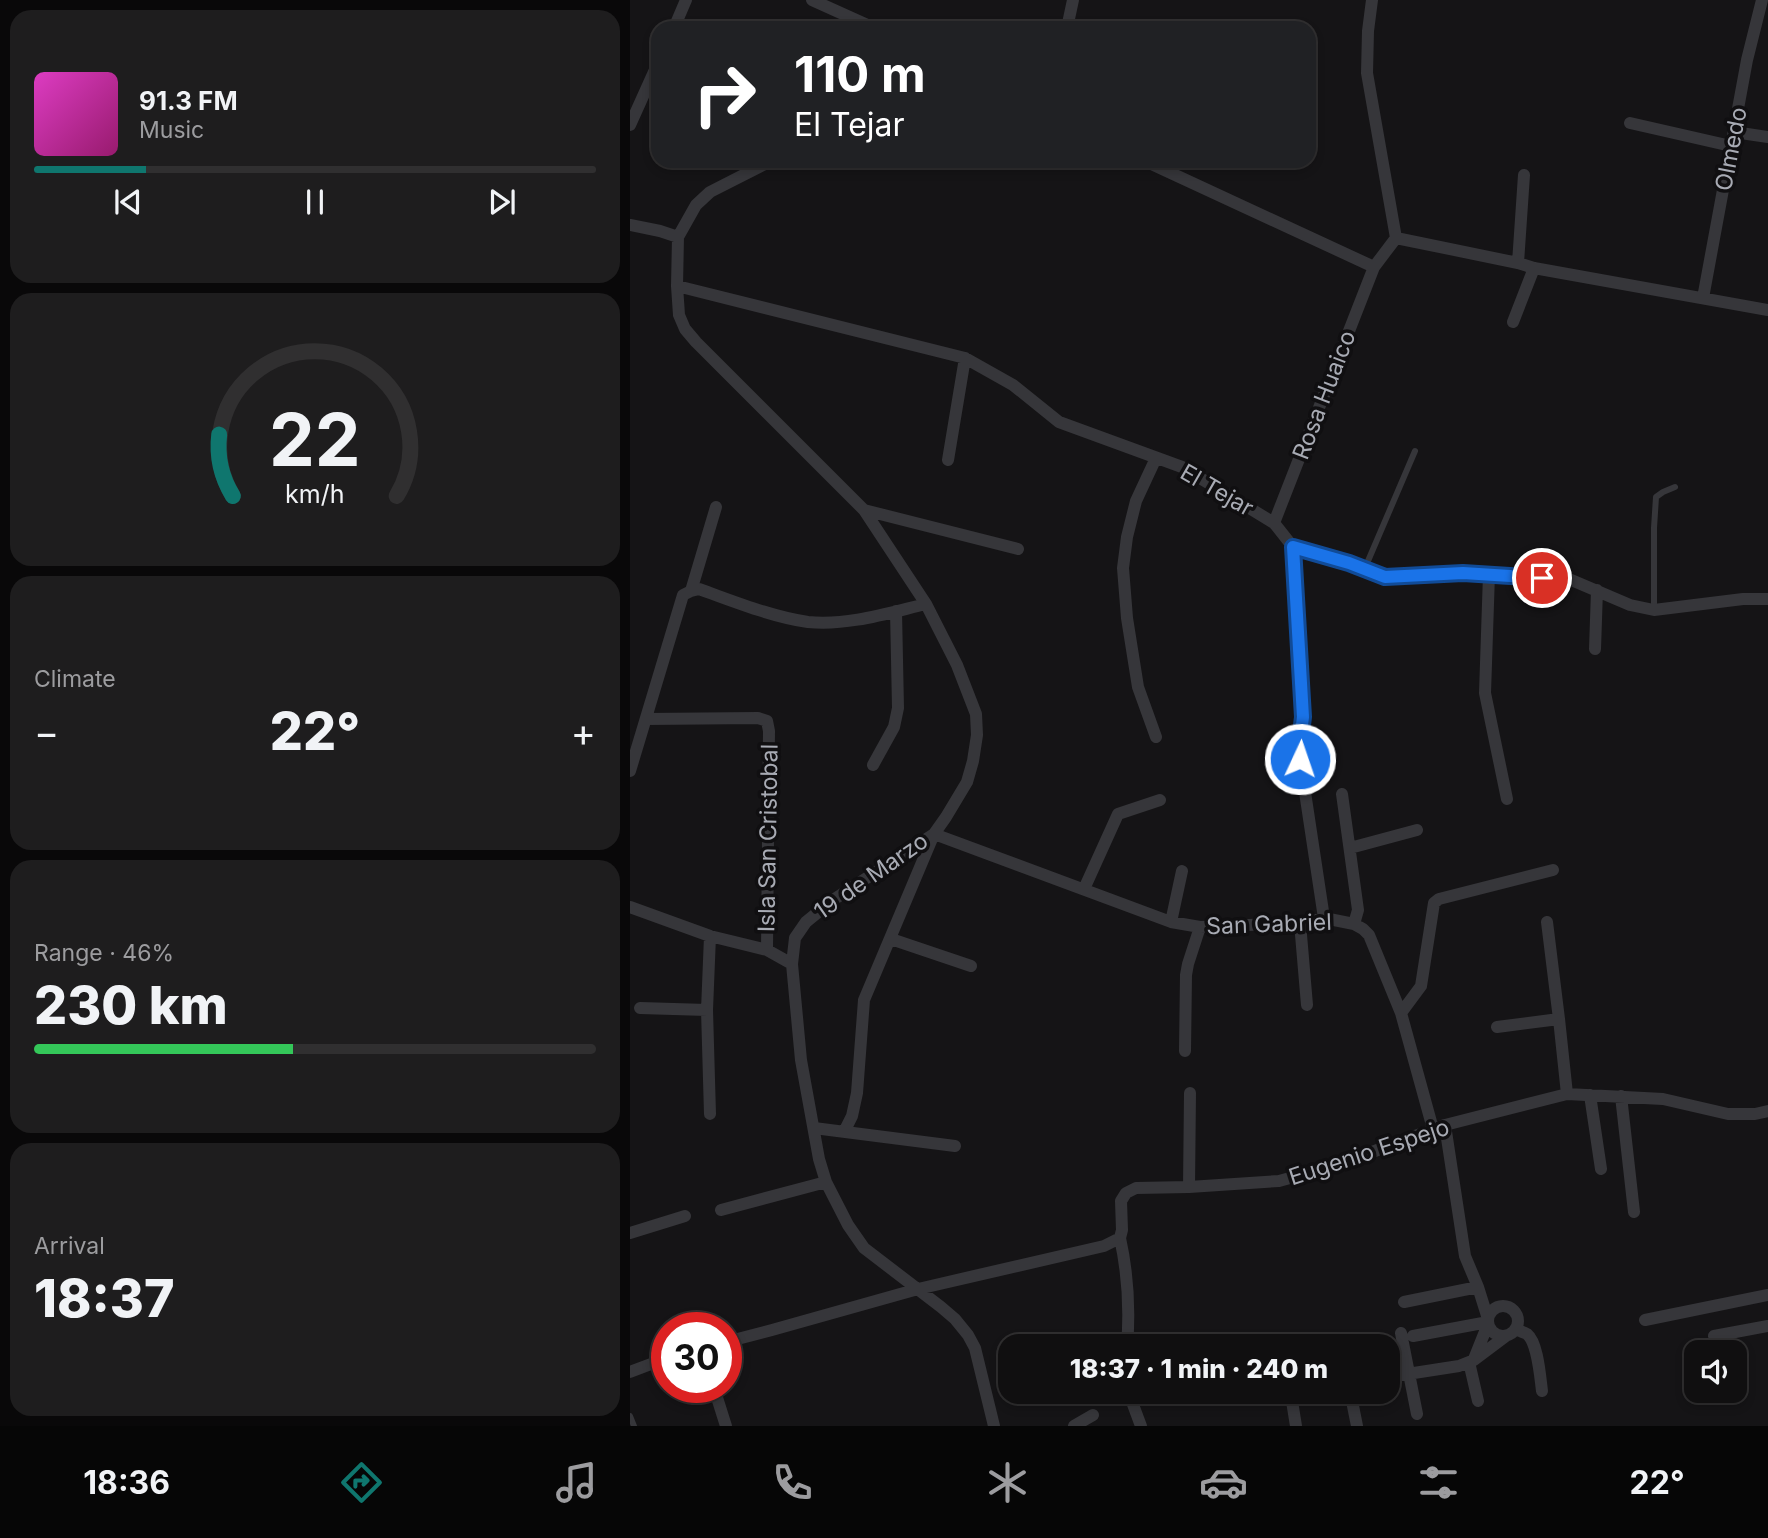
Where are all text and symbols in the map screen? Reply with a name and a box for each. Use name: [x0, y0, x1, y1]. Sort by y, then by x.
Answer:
text: 110 m: [794, 45, 926, 104]
icon: right: [679, 49, 770, 140]
text: 91.3 FM: [139, 85, 238, 116]
text: El Tejar: [794, 105, 905, 144]
street label: Olmedo: [1709, 105, 1753, 193]
text: Music: [139, 116, 204, 144]
icon: previous: [109, 183, 147, 221]
icon: pause: [296, 183, 334, 221]
icon: next: [483, 183, 521, 221]
street label: Rosa Huaico: [1287, 327, 1361, 463]
text: 22: [269, 395, 361, 484]
street label: El Tejar: [1176, 458, 1259, 522]
text: km/h: [285, 479, 345, 509]
pin: [1512, 548, 1572, 608]
icon: arrive: [1523, 559, 1561, 597]
text: Climate: [34, 665, 116, 693]
text: 22°: [270, 700, 360, 763]
text: −: [34, 709, 59, 755]
text: +: [571, 709, 596, 755]
position arrow: [1263, 722, 1337, 796]
street label: Isla San Cristobal: [752, 744, 784, 932]
street label: 19 de Marzo: [809, 827, 933, 925]
street label: San Gabriel: [1206, 908, 1332, 940]
text: Range · 46%: [34, 939, 174, 967]
text: 230 km: [34, 974, 228, 1037]
street label: Eugenio Espejo: [1285, 1113, 1453, 1191]
text: Arrival: [34, 1232, 105, 1260]
text: 18:37: [34, 1267, 175, 1330]
speed limit sign: 30: [651, 1312, 742, 1403]
map controls: [1684, 1340, 1747, 1403]
button: sound: [1684, 1340, 1747, 1403]
text: 18:37 · 1 min · 240 m: [1070, 1353, 1328, 1384]
icon: directions: [337, 1458, 386, 1507]
icon: music: [552, 1458, 601, 1507]
icon: phone: [768, 1458, 817, 1507]
icon: climate: [983, 1458, 1032, 1507]
icon: car: [1199, 1458, 1248, 1507]
icon: filters: [1414, 1458, 1463, 1507]
text: 18:36: [83, 1463, 170, 1502]
text: 22°: [1630, 1463, 1685, 1502]

